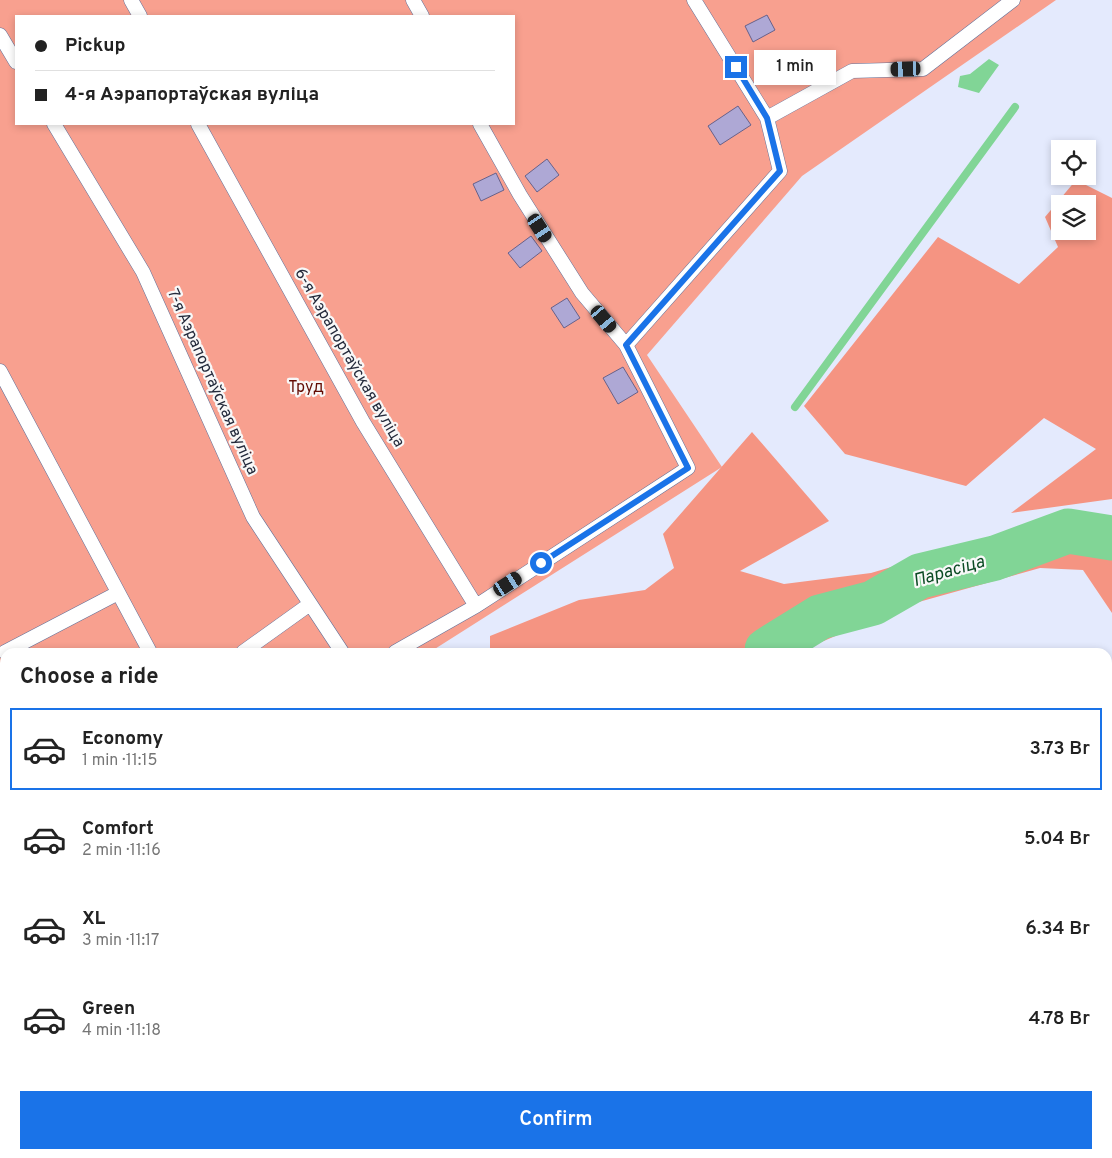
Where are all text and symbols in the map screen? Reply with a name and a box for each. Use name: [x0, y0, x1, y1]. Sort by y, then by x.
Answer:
text: Pickup: [65, 34, 125, 58]
callout: 1 min: [754, 50, 836, 84]
route end: [725, 56, 747, 78]
text: 1 min: [776, 57, 814, 77]
car: [890, 61, 921, 77]
text: 4-я Аэрапортаўская вуліца: [65, 83, 319, 107]
map controls: [1051, 140, 1096, 240]
button: locate: [1051, 140, 1096, 185]
button: layers: [1051, 195, 1096, 240]
car: [525, 211, 554, 245]
street label: 6-я Аэрапортаўская вуліца: [290, 265, 408, 451]
street label: 7-я Аэрапортаўская вуліца: [162, 286, 262, 478]
car: [588, 303, 619, 335]
park label: Труд: [288, 378, 324, 398]
water label: Парасіца: [911, 551, 988, 593]
route start: [530, 552, 552, 574]
car: [491, 570, 524, 598]
text: Choose a ride: [20, 664, 158, 691]
icon: car: [22, 727, 67, 772]
text: Economy: [82, 727, 163, 751]
text: 3.73 Br: [1030, 737, 1090, 761]
text: 1 min · 11:15: [82, 751, 157, 771]
icon: car: [22, 817, 67, 862]
text: Comfort: [82, 817, 154, 841]
text: 5.04 Br: [1024, 827, 1090, 851]
text: 2 min · 11:16: [82, 841, 161, 861]
icon: car: [22, 907, 67, 952]
text: XL: [82, 907, 105, 931]
text: 6.34 Br: [1025, 917, 1090, 941]
text: 3 min · 11:17: [82, 931, 159, 951]
icon: car: [22, 997, 67, 1042]
text: Green: [82, 997, 135, 1021]
text: 4.78 Br: [1029, 1007, 1090, 1031]
text: 4 min · 11:18: [82, 1021, 161, 1041]
button: Confirm: [20, 1091, 1092, 1149]

